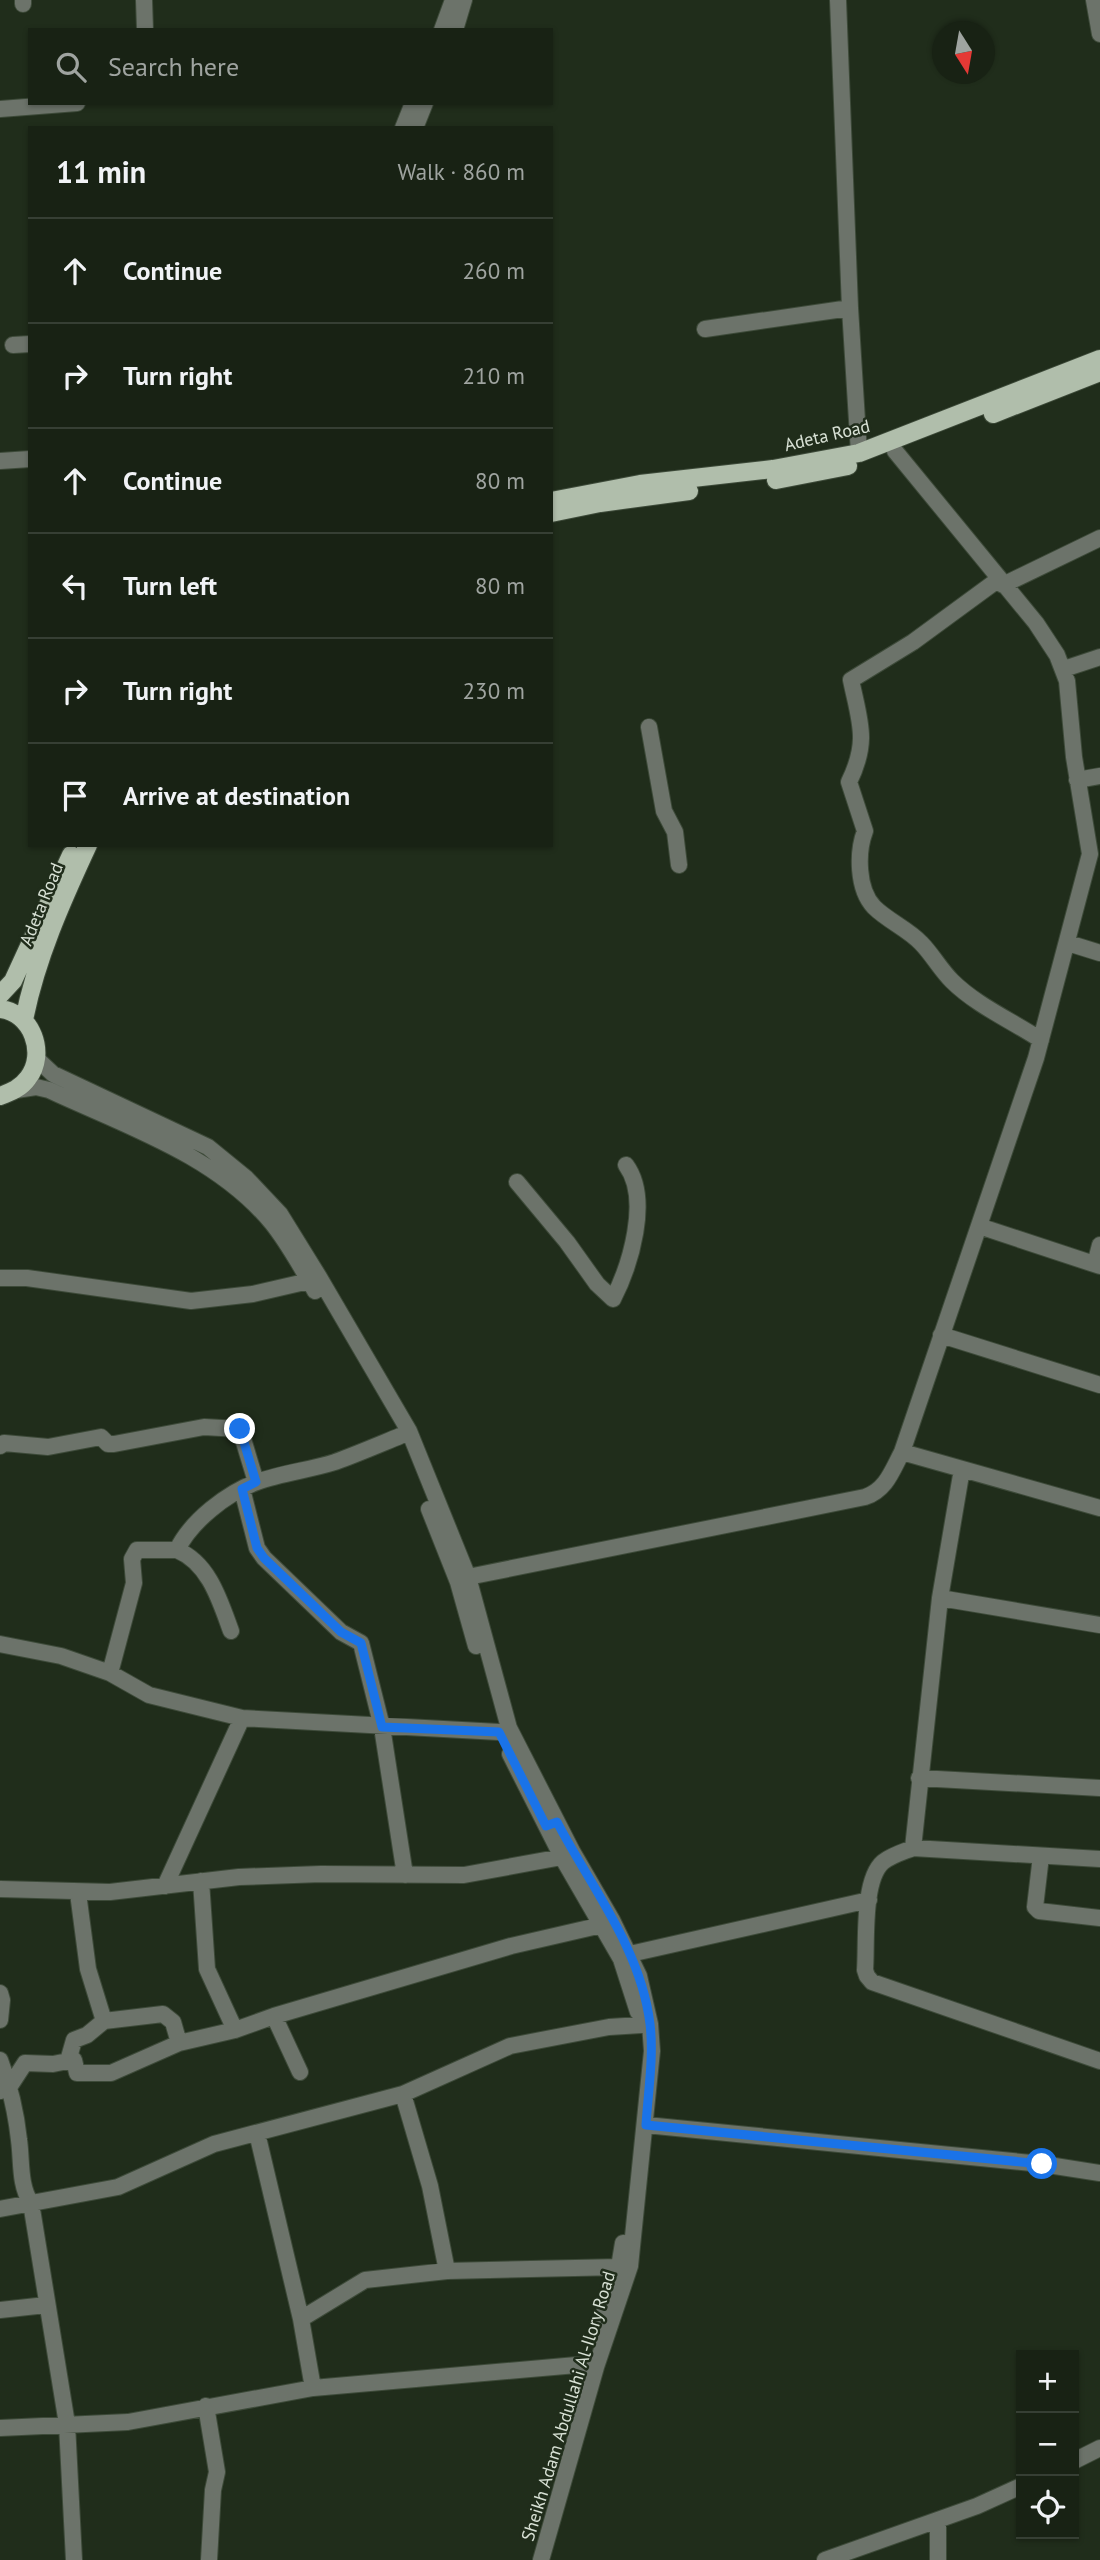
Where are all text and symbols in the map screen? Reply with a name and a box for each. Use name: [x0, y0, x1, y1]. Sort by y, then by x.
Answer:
north arrow: [932, 21, 995, 84]
search box: [28, 28, 553, 105]
icon: search: [52, 48, 90, 86]
text: Search here: [108, 50, 239, 83]
text: 11 min: [56, 152, 146, 191]
text: Walk · 860 m: [398, 157, 525, 186]
icon: ahead: [56, 252, 94, 290]
text: Continue: [123, 254, 222, 287]
text: 260 m: [463, 256, 525, 285]
icon: right: [56, 357, 94, 395]
text: Turn right: [123, 359, 232, 392]
text: 210 m: [463, 361, 525, 390]
street label: Adeta Road: [782, 414, 872, 456]
icon: ahead: [56, 462, 94, 500]
text: Continue: [123, 464, 222, 497]
text: 80 m: [475, 466, 525, 495]
icon: left: [56, 567, 94, 605]
text: Turn left: [123, 569, 217, 602]
text: 80 m: [475, 571, 525, 600]
icon: right: [56, 672, 94, 710]
text: Turn right: [123, 674, 232, 707]
text: 230 m: [463, 676, 525, 705]
icon: arrive: [56, 777, 94, 815]
text: Arrive at destination: [123, 779, 350, 812]
street label: Adeta Road: [14, 859, 68, 949]
route end: [224, 1413, 255, 1444]
route start: [1026, 2148, 1057, 2179]
street label: Sheikh Adam Abdullahi Al-Ilory Road: [516, 2268, 620, 2544]
map controls: [1016, 2350, 1079, 2539]
button: +: [1016, 2350, 1079, 2413]
button: −: [1016, 2413, 1079, 2476]
button: locate: [1016, 2476, 1079, 2539]

